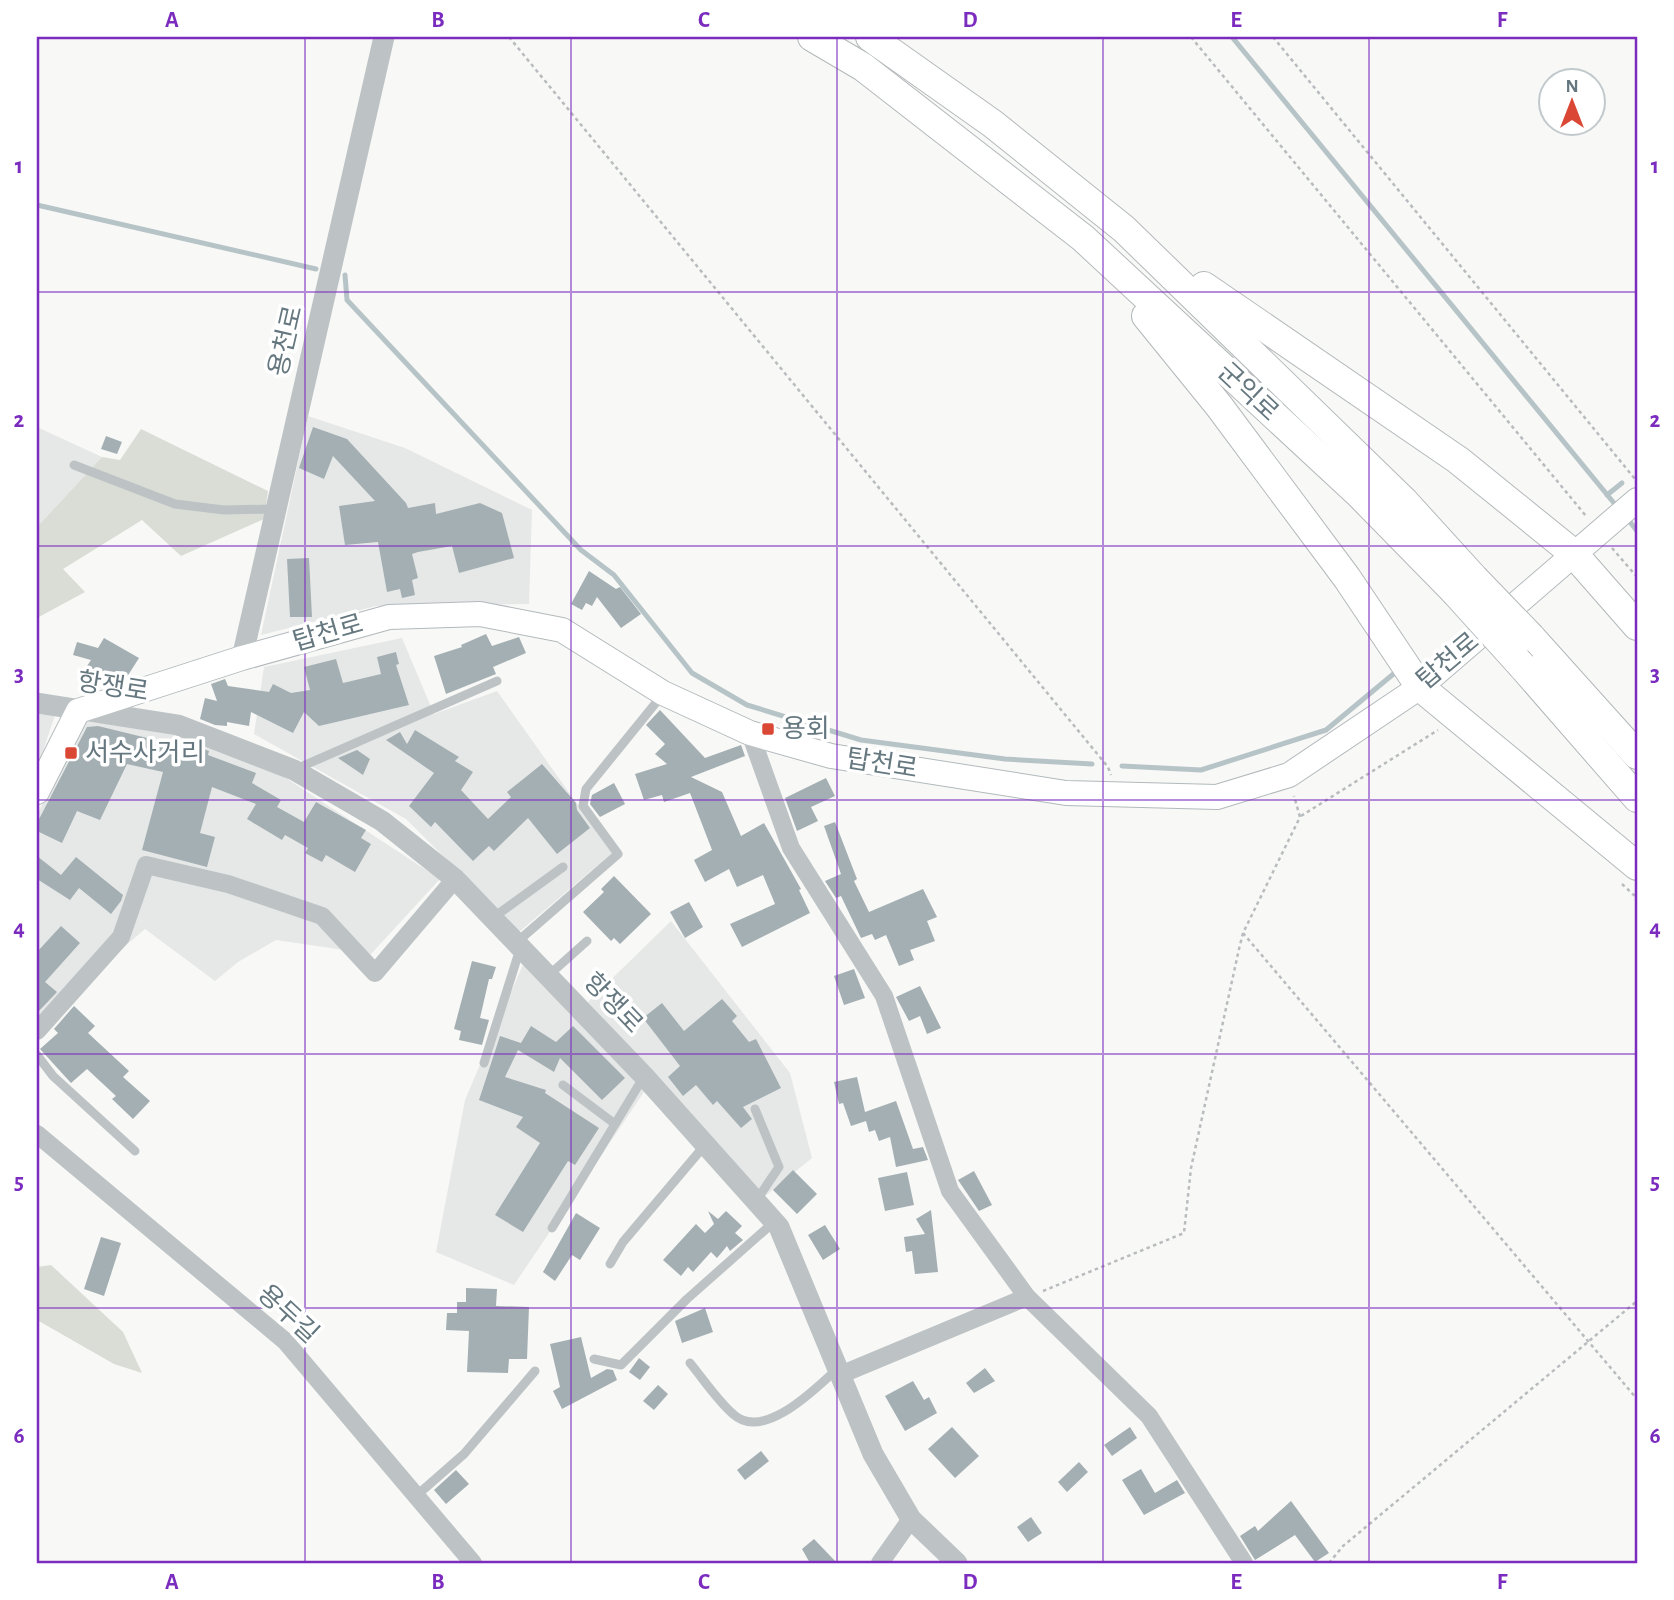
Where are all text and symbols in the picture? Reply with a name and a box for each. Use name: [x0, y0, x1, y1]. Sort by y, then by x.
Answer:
text: A: [165, 9, 179, 32]
text: B: [431, 9, 445, 32]
text: C: [698, 9, 710, 32]
text: D: [962, 9, 978, 32]
text: E: [1230, 9, 1242, 32]
text: F: [1497, 9, 1508, 32]
north arrow: [1538, 66, 1608, 136]
text: N: [1565, 77, 1579, 96]
text: 1: [15, 155, 23, 178]
text: 1: [1651, 155, 1659, 178]
street label: 용천로: [264, 303, 307, 379]
street label: 군익로: [1213, 357, 1284, 426]
text: 2: [14, 409, 25, 432]
text: 2: [1650, 409, 1661, 432]
street label: 탑천로: [290, 610, 366, 655]
street label: 탑천로: [1412, 627, 1484, 694]
text: 3: [14, 663, 24, 686]
text: 3: [1650, 663, 1660, 686]
street label: 항쟁로: [76, 668, 151, 705]
place label: 용회: [782, 715, 830, 742]
marker: 용회: [760, 721, 776, 737]
place label: 서수사거리: [85, 739, 205, 766]
marker: 서수사거리: [63, 745, 79, 761]
street label: 탑천로: [845, 745, 920, 782]
text: 4: [13, 917, 25, 940]
text: 4: [1649, 917, 1661, 940]
street label: 항쟁로: [579, 967, 648, 1038]
text: 5: [14, 1171, 24, 1194]
text: 5: [1650, 1171, 1660, 1194]
street label: 용두길: [253, 1279, 324, 1348]
text: 6: [13, 1425, 25, 1448]
text: 6: [1649, 1425, 1661, 1448]
text: A: [165, 1571, 179, 1594]
text: B: [431, 1571, 445, 1594]
text: C: [698, 1571, 710, 1594]
text: D: [962, 1571, 978, 1594]
text: E: [1230, 1571, 1242, 1594]
text: F: [1497, 1571, 1508, 1594]

